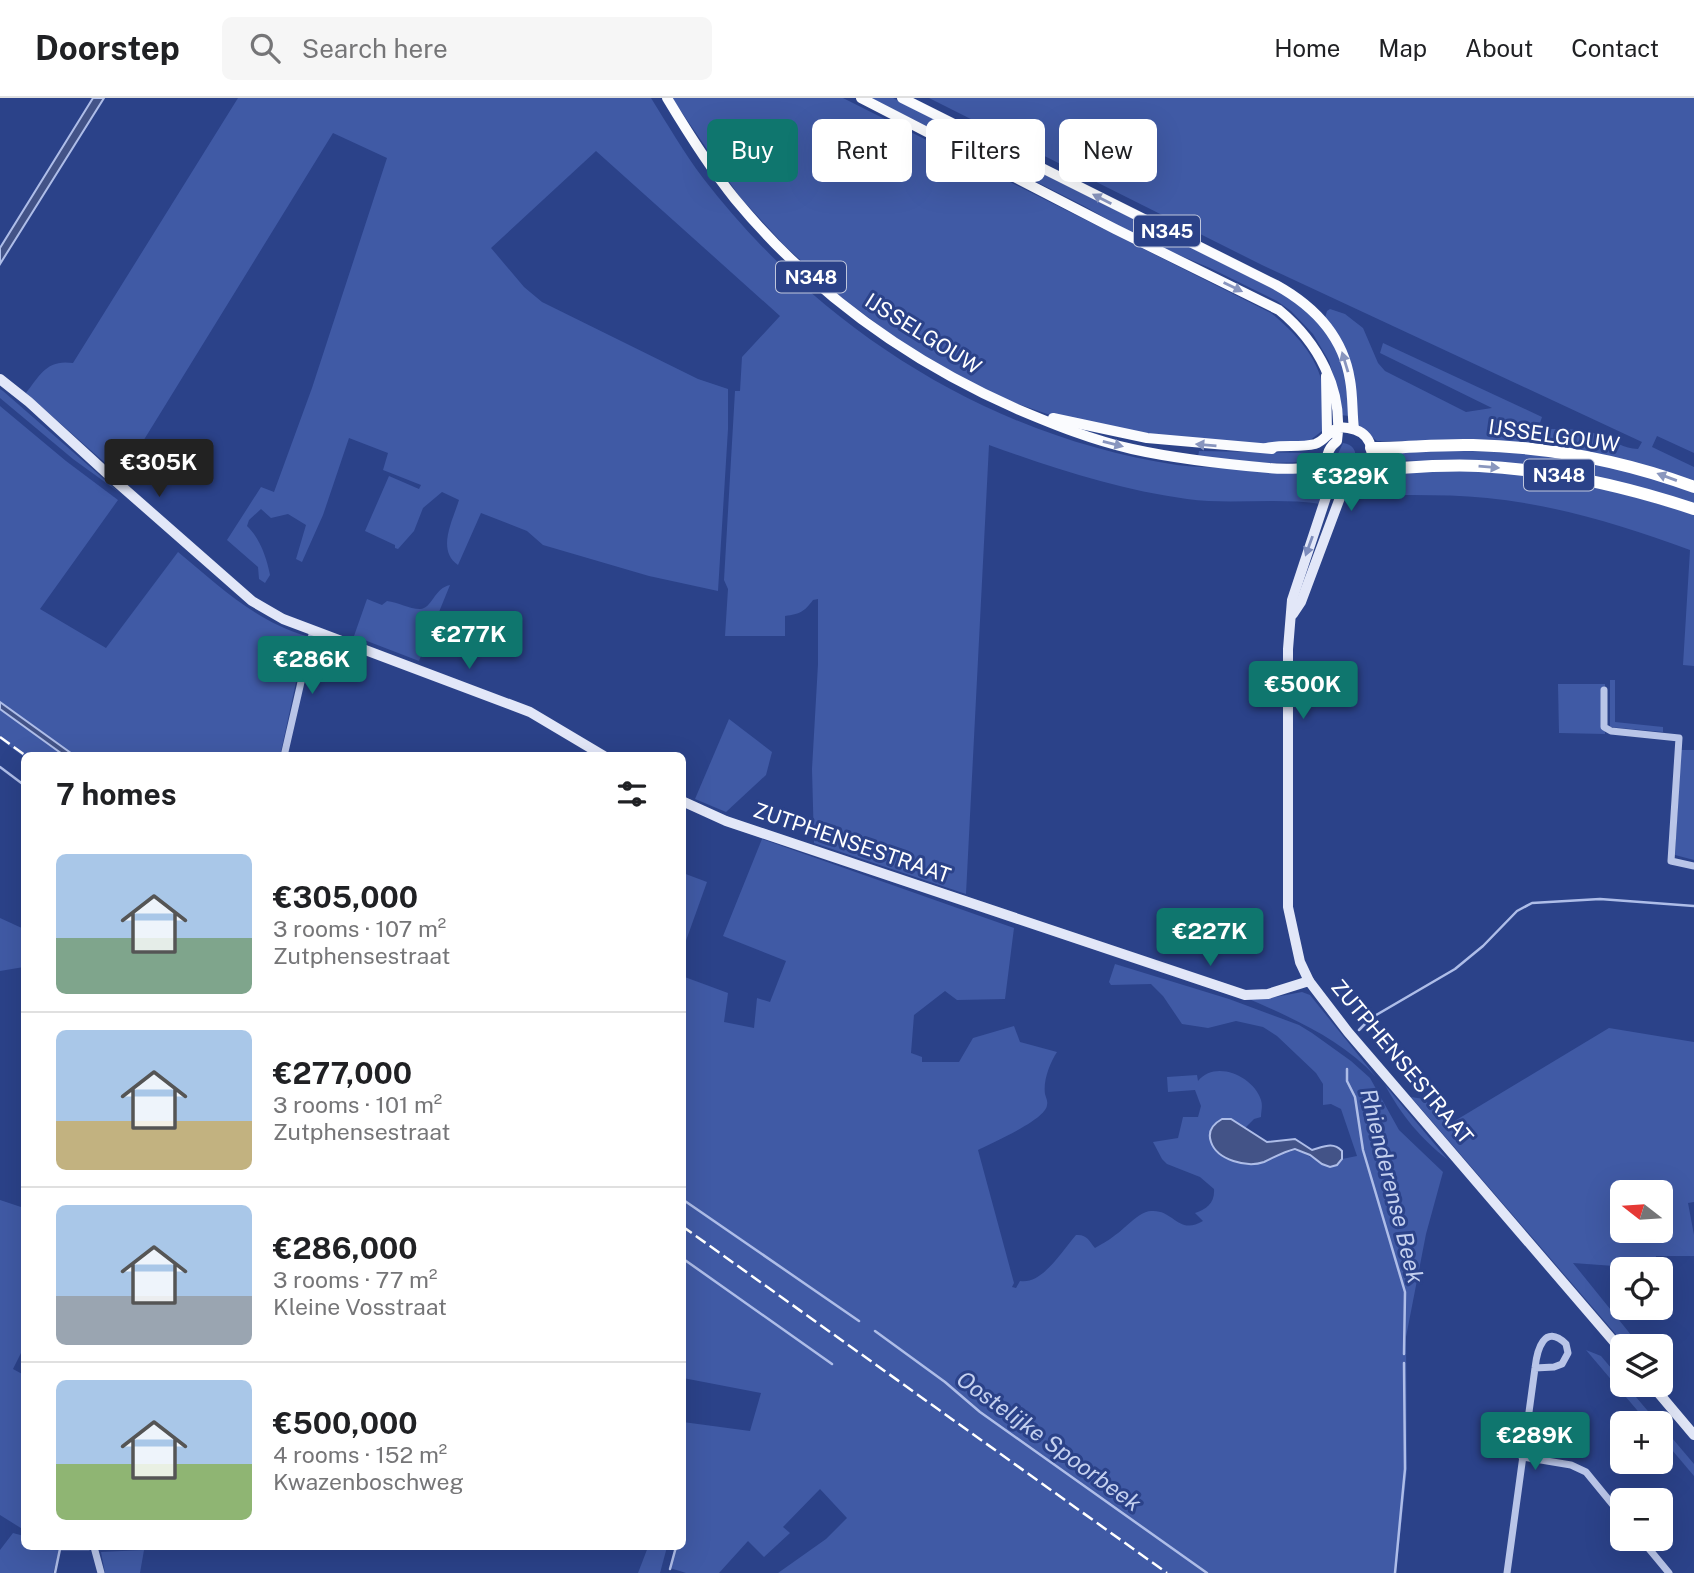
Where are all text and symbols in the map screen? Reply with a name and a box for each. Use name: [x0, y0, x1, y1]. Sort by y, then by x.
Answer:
search box: [222, 17, 712, 80]
text: Doorstep: [35, 29, 180, 67]
icon: search: [246, 29, 284, 67]
text: Search here: [302, 33, 448, 64]
text: Home: [1274, 34, 1340, 62]
text: Map: [1378, 34, 1427, 62]
text: About: [1465, 34, 1533, 62]
text: Contact: [1571, 34, 1659, 62]
chip: Buy: [707, 119, 798, 182]
chip: Rent: [812, 119, 912, 182]
chip: Filters: [926, 119, 1045, 182]
chip: New: [1059, 119, 1157, 182]
one-way arrow: [1092, 193, 1112, 204]
road number: N345: [1134, 216, 1200, 246]
road number: N348: [776, 262, 846, 293]
one-way arrow: [1223, 282, 1243, 293]
street label: IJSSELGOUW: [860, 288, 986, 379]
one-way arrow: [1339, 351, 1350, 372]
street label: IJSSELGOUW: [1487, 414, 1621, 457]
one-way arrow: [1102, 439, 1124, 450]
one-way arrow: [1195, 439, 1217, 450]
pin: €305K: [110, 440, 208, 499]
text: €305K: [120, 448, 198, 475]
pin: €329K: [1302, 454, 1400, 513]
road number: N348: [1524, 460, 1594, 490]
text: €329K: [1313, 462, 1389, 489]
one-way arrow: [1478, 462, 1500, 473]
one-way arrow: [1656, 471, 1677, 482]
one-way arrow: [1303, 536, 1314, 557]
pin: €277K: [420, 612, 518, 671]
text: €277K: [431, 620, 507, 647]
pin: €286K: [263, 636, 361, 696]
text: €286K: [274, 645, 350, 672]
pin: €500K: [1254, 662, 1352, 721]
text: €500K: [1265, 670, 1341, 697]
icon: filters: [613, 775, 651, 813]
text: 7 homes: [56, 776, 177, 812]
street label: ZUTPHENSESTRAAT: [750, 797, 954, 888]
text: €305,000: [273, 879, 418, 915]
icon: home: [112, 882, 196, 966]
pin: €227K: [1161, 908, 1259, 968]
text: 3 rooms · 107 m²: [273, 915, 446, 942]
text: €227K: [1172, 917, 1248, 944]
text: Zutphensestraat: [273, 942, 450, 969]
street label: ZUTPHENSESTRAAT: [1326, 974, 1479, 1149]
text: €277,000: [273, 1055, 412, 1091]
icon: home: [112, 1058, 196, 1142]
water label: Rhienderense Beek: [1355, 1086, 1430, 1287]
text: 3 rooms · 101 m²: [273, 1091, 442, 1118]
text: Zutphensestraat: [273, 1118, 450, 1145]
north arrow: [1610, 1180, 1673, 1242]
map controls: [1610, 1180, 1673, 1551]
text: €286,000: [273, 1230, 418, 1266]
icon: home: [112, 1233, 196, 1317]
button: locate: [1610, 1257, 1673, 1320]
text: 3 rooms · 77 m²: [273, 1266, 437, 1293]
text: Kleine Vosstraat: [273, 1293, 447, 1320]
button: layers: [1610, 1334, 1673, 1397]
water label: Oostelijke Spoorbeek: [952, 1365, 1147, 1517]
text: €500,000: [273, 1405, 418, 1441]
icon: home: [112, 1408, 196, 1492]
button: +: [1610, 1411, 1673, 1474]
pin: €289K: [1486, 1412, 1584, 1472]
text: €289K: [1497, 1421, 1573, 1448]
text: 4 rooms · 152 m²: [273, 1441, 447, 1468]
text: Kwazenboschweg: [273, 1468, 464, 1495]
button: −: [1610, 1488, 1673, 1551]

